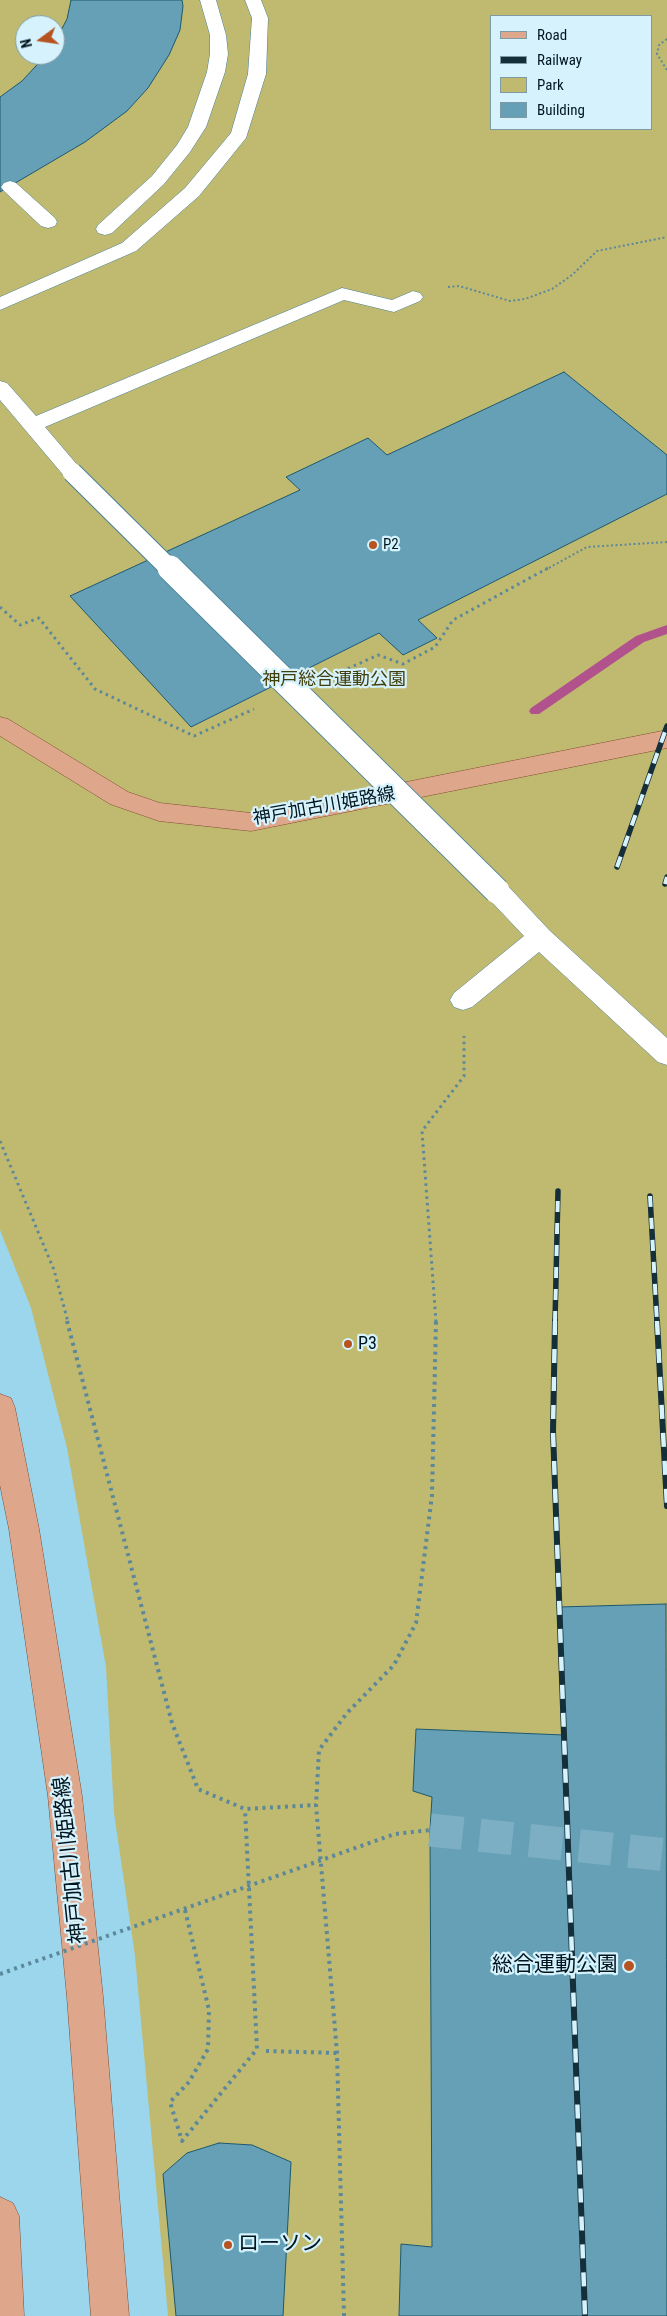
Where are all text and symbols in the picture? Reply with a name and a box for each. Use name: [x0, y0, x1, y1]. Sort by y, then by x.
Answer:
north arrow: [15, 15, 65, 65]
legend: [490, 15, 652, 130]
text: Road: [537, 26, 567, 44]
text: N: [18, 37, 35, 49]
text: Railway: [537, 51, 582, 69]
text: Park: [537, 76, 564, 94]
text: Building: [537, 101, 585, 119]
place label: P2: [383, 536, 399, 554]
marker: P2: [367, 539, 379, 551]
park label: 神戸総合運動公園: [262, 669, 406, 691]
street label: 神戸加古川姫路線: [251, 784, 397, 830]
place label: P3: [358, 1333, 377, 1355]
marker: P3: [342, 1338, 354, 1350]
street label: 神戸加古川姫路線: [50, 1775, 92, 1945]
place label: 総合運動公園: [492, 1953, 618, 1979]
marker: 総合運動公園: [622, 1959, 636, 1973]
place label: ローソン: [238, 2232, 322, 2258]
marker: ローソン: [222, 2239, 234, 2251]

